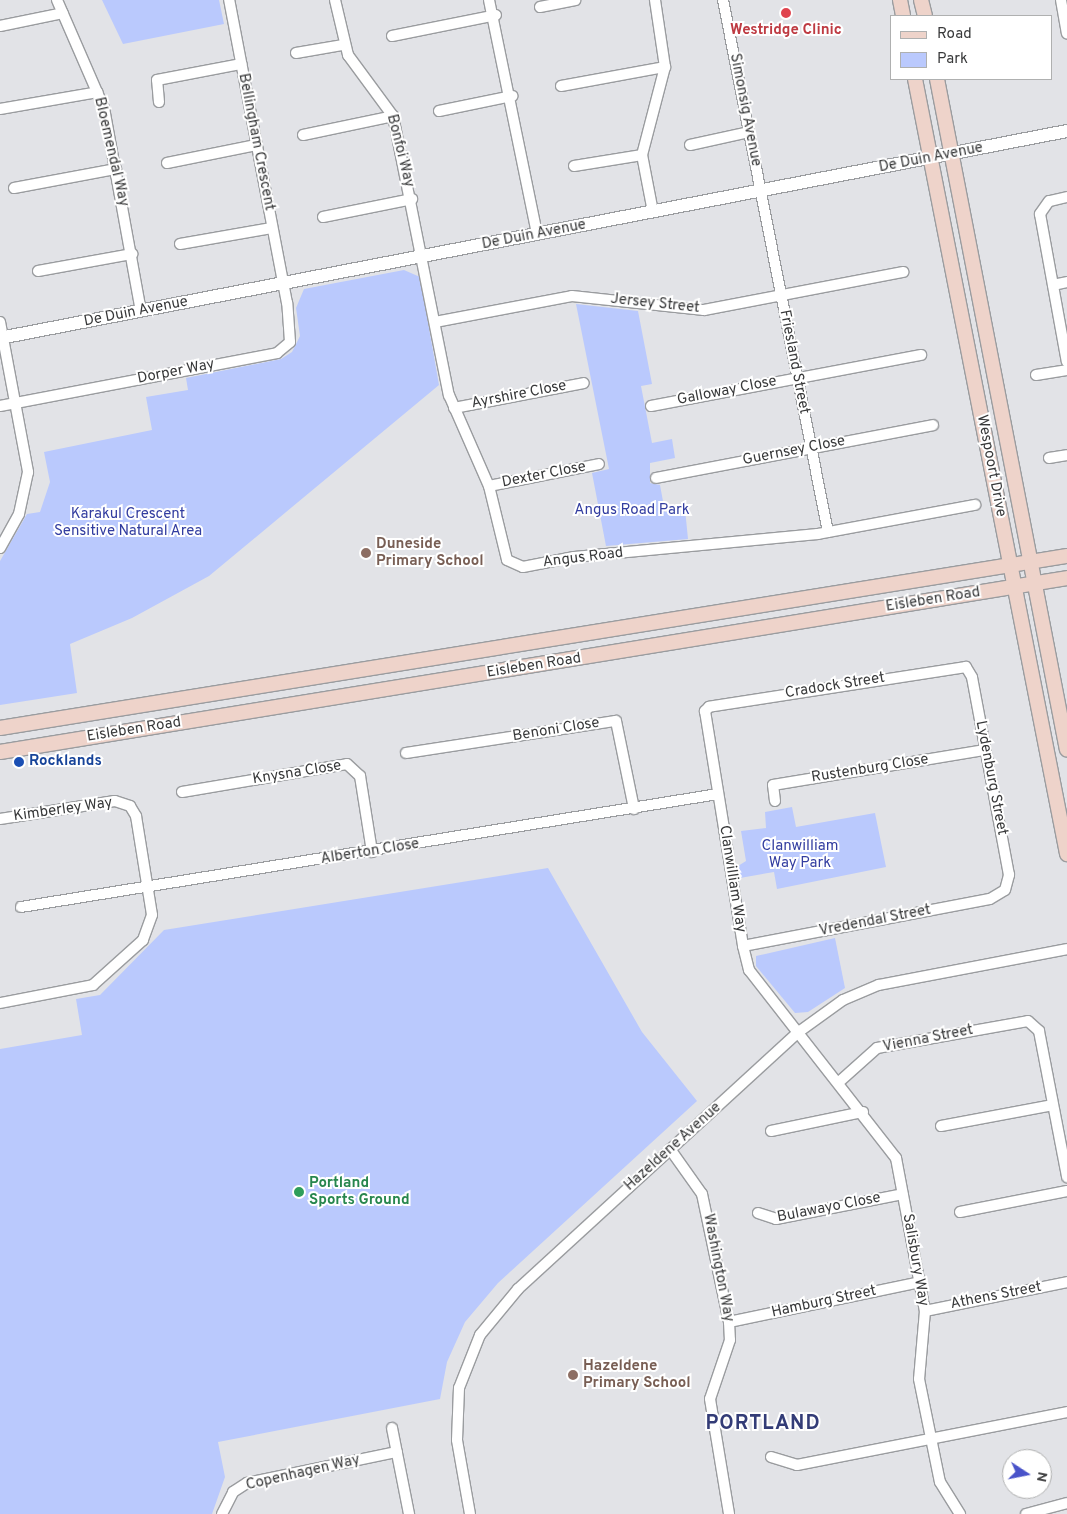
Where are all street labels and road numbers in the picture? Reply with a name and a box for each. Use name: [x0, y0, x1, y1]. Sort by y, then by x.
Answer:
street label: Simonsig Avenue: [725, 52, 765, 168]
street label: Bellingham Crescent: [234, 72, 278, 212]
street label: Bloemendal Way: [90, 95, 132, 209]
street label: Bonfoi Way: [382, 112, 418, 190]
street label: De Duin Avenue: [877, 139, 985, 177]
street label: De Duin Avenue: [480, 216, 588, 254]
street label: Jersey Street: [610, 290, 700, 318]
street label: De Duin Avenue: [82, 293, 190, 331]
street label: Friesland Street: [775, 308, 813, 416]
street label: Dorper Way: [136, 356, 216, 388]
street label: Galloway Close: [676, 373, 778, 409]
street label: Ayrshire Close: [470, 377, 568, 413]
street label: Wespoort Drive: [972, 413, 1010, 519]
street label: Guernsey Close: [741, 432, 847, 470]
street label: Dexter Close: [500, 458, 588, 492]
street label: Angus Road: [542, 544, 624, 572]
street label: Eisleben Road: [884, 584, 982, 616]
street label: Eisleben Road: [485, 650, 583, 682]
street label: Cradock Street: [784, 669, 886, 703]
street label: Eisleben Road: [85, 714, 183, 746]
street label: Benoni Close: [511, 714, 601, 746]
street label: Lydenburg Street: [971, 719, 1011, 837]
street label: Rustenburg Close: [810, 751, 930, 787]
street label: Knysna Close: [251, 757, 343, 789]
street label: Kimberley Way: [12, 794, 114, 826]
street label: Clanwilliam Way: [715, 824, 749, 934]
street label: Alberton Close: [319, 835, 421, 869]
street label: Vredendal Street: [818, 901, 932, 941]
street label: Vienna Street: [881, 1021, 975, 1057]
street label: Hazeldene Avenue: [621, 1099, 725, 1195]
street label: Bulawayo Close: [776, 1189, 882, 1227]
street label: Washington Way: [699, 1212, 737, 1324]
street label: Salisbury Way: [898, 1212, 932, 1308]
street label: Athens Street: [949, 1278, 1043, 1314]
street label: Hamburg Street: [770, 1282, 878, 1322]
street label: Copenhagen Way: [244, 1451, 362, 1495]

